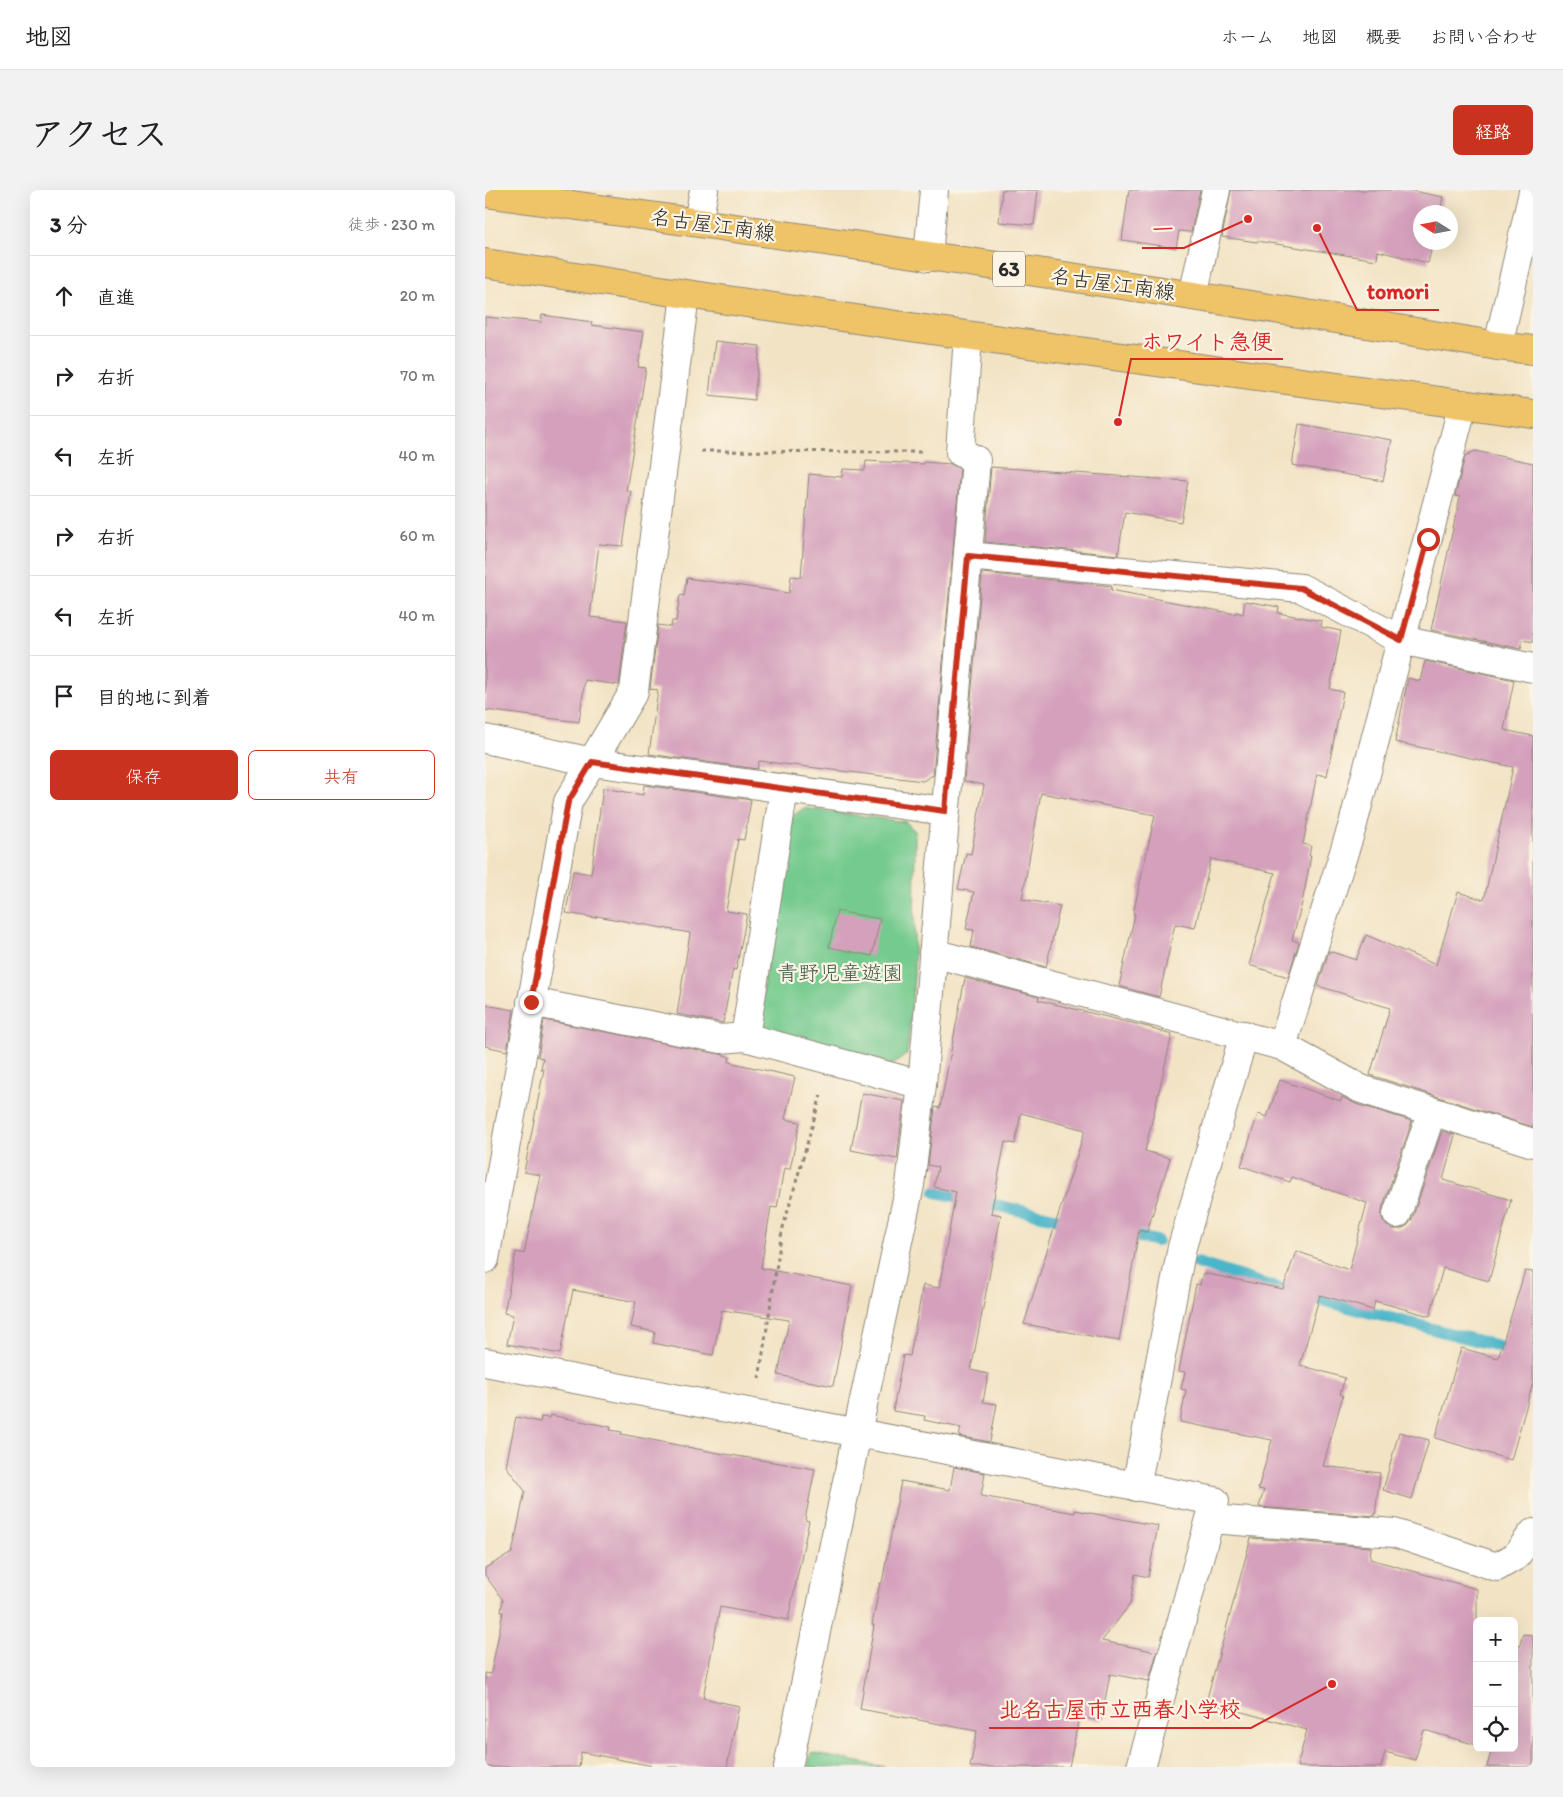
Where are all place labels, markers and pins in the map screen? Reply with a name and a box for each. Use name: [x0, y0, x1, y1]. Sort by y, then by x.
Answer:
callout: 一: [1142, 211, 1184, 248]
callout: tomori: [1357, 273, 1439, 310]
callout: ホワイト急便: [1131, 322, 1283, 359]
callout: 北名古屋市立西春小学校: [989, 1691, 1251, 1728]

